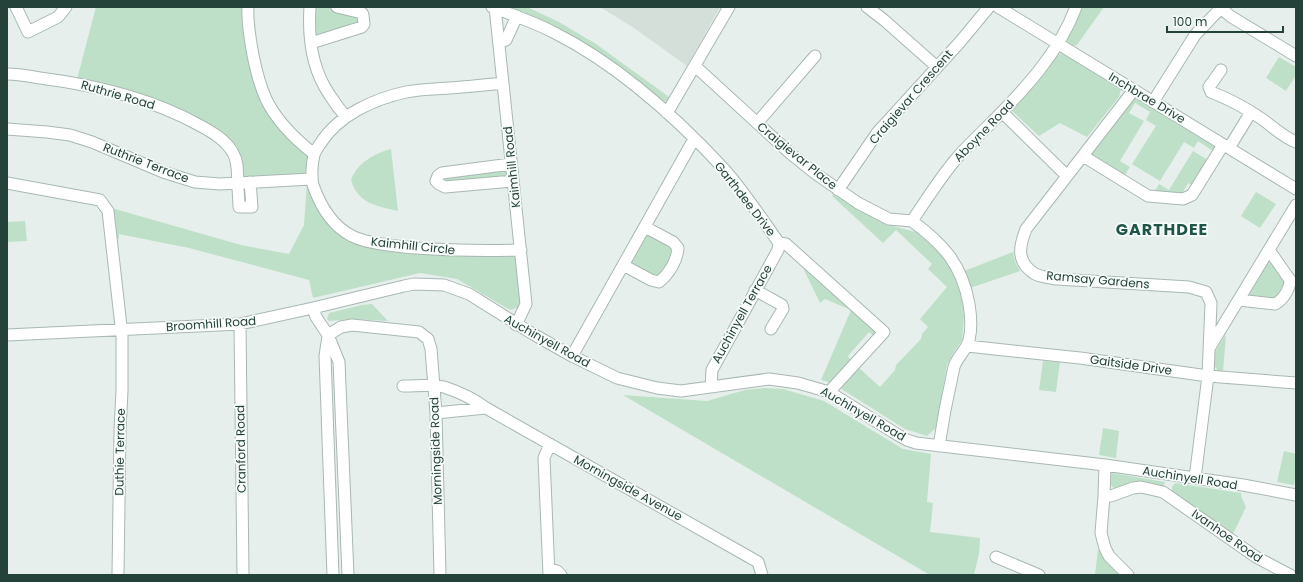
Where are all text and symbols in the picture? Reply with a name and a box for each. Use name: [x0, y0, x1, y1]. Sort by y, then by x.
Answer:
scale bar: [1167, 8, 1283, 34]
text: 100 m: [1173, 13, 1207, 30]
street label: Craigievar Crescent: [865, 46, 956, 148]
street label: Inchbrae Drive: [1106, 68, 1189, 127]
street label: Ruthrie Road: [79, 76, 157, 113]
street label: Aboyne Road: [950, 96, 1018, 165]
street label: Craigievar Place: [754, 118, 841, 193]
street label: Kaimhill Road: [499, 126, 524, 208]
street label: Ruthrie Terrace: [101, 138, 192, 187]
street label: Garthdee Drive: [711, 158, 780, 239]
district label: GARTHDEE: [1116, 218, 1208, 241]
street label: Kaimhill Circle: [370, 233, 456, 258]
street label: Auchinyell Terrace: [707, 261, 776, 366]
street label: Ramsay Gardens: [1046, 267, 1150, 292]
street label: Auchinyell Road: [501, 310, 593, 371]
street label: Broomhill Road: [165, 312, 257, 335]
street label: Gaitside Drive: [1089, 350, 1173, 379]
street label: Auchinyell Road: [817, 382, 909, 445]
street label: Morningside Road: [425, 397, 446, 505]
street label: Cranford Road: [231, 405, 250, 493]
street label: Duthie Terrace: [110, 408, 129, 496]
street label: Morningside Avenue: [571, 451, 686, 525]
street label: Auchinyell Road: [1141, 462, 1239, 493]
street label: Ivanhoe Road: [1189, 505, 1266, 566]

